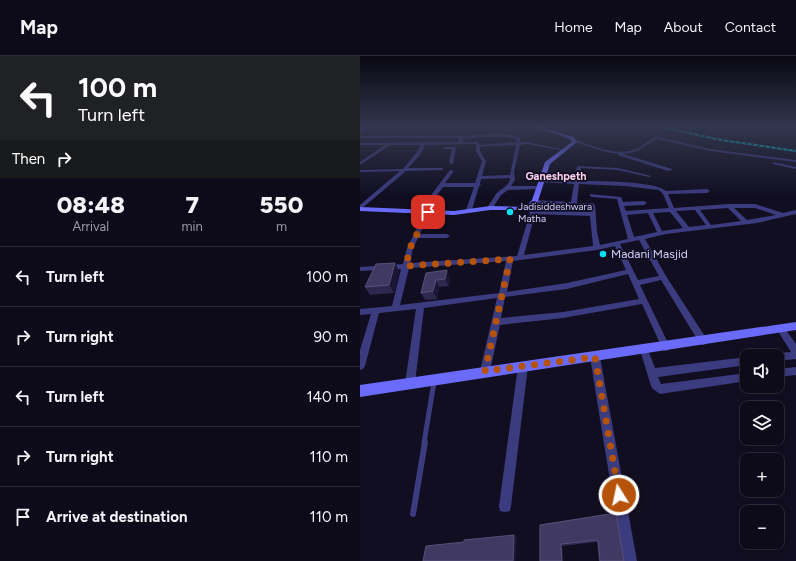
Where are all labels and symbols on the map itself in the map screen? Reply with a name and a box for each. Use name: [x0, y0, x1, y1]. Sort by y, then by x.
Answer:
district label: Ganeshpeth: [525, 170, 587, 183]
pin: [411, 195, 445, 229]
place label: Jadisiddeshwara Matha: [518, 200, 592, 225]
marker: Jadisiddeshwara Matha: [505, 207, 515, 217]
place label: Madani Masjid: [611, 247, 688, 261]
marker: Madani Masjid: [598, 249, 608, 259]
position arrow: [598, 474, 640, 516]

